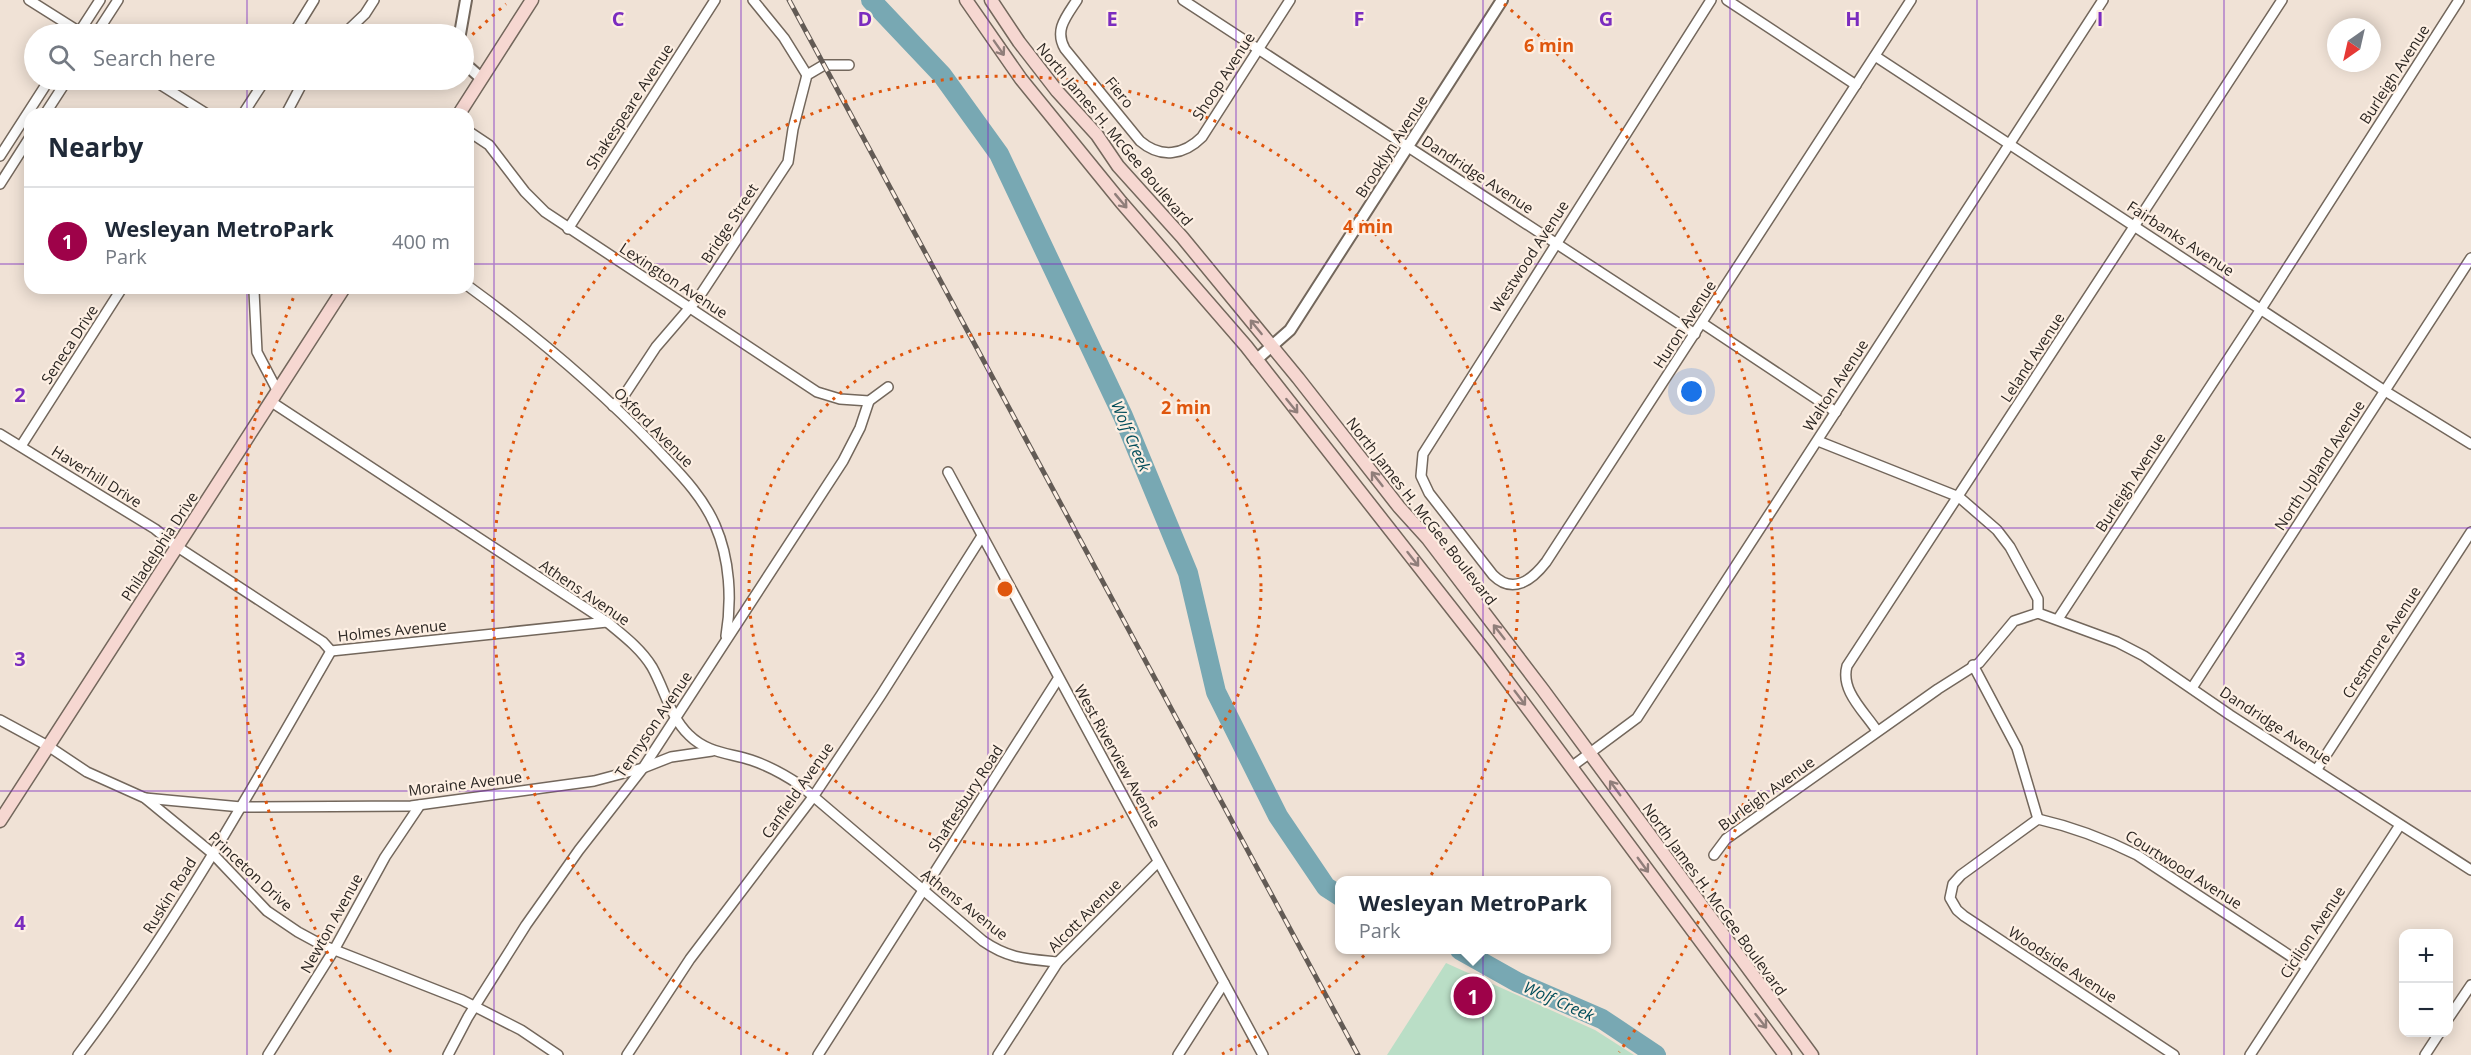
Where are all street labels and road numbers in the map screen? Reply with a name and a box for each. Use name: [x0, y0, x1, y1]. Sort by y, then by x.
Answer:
street label: Burleigh Avenue: [2354, 21, 2434, 127]
street label: Shoop Avenue: [1187, 28, 1259, 124]
street label: North James H. McGee Boulevard: [1032, 38, 1198, 230]
street label: Shakespeare Avenue: [581, 39, 677, 173]
street label: Fiero: [1101, 72, 1139, 112]
street label: Brooklyn Avenue: [1350, 91, 1432, 201]
street label: Dandridge Avenue: [1418, 130, 1538, 218]
street label: Bridge Street: [696, 179, 762, 267]
street label: Westwood Avenue: [1485, 196, 1573, 316]
street label: Fairbanks Avenue: [2124, 196, 2238, 280]
street label: Lexington Avenue: [616, 238, 732, 322]
street label: Huron Avenue: [1648, 276, 1720, 372]
street label: Seneca Drive: [36, 301, 102, 387]
street label: Leland Avenue: [1996, 308, 2068, 406]
street label: Walton Avenue: [1798, 335, 1872, 435]
street label: Oxford Avenue: [610, 383, 698, 471]
street label: North Upland Avenue: [2269, 396, 2369, 534]
street label: North James H. McGee Boulevard: [1342, 413, 1502, 609]
street label: Burleigh Avenue: [2090, 429, 2170, 535]
street label: Haverhill Drive: [48, 440, 146, 512]
street label: Philadelphia Drive: [116, 487, 202, 605]
street label: Athens Avenue: [536, 554, 634, 630]
street label: Crestmore Avenue: [2337, 582, 2425, 702]
street label: Holmes Avenue: [337, 614, 447, 646]
street label: Tennyson Avenue: [610, 667, 696, 781]
street label: West Riverview Avenue: [1070, 681, 1166, 831]
street label: Dandridge Avenue: [2216, 681, 2336, 769]
street label: Canfield Avenue: [756, 738, 838, 842]
street label: Shaftesbury Road: [923, 741, 1007, 855]
street label: Burleigh Avenue: [1714, 751, 1818, 835]
street label: Moraine Avenue: [407, 766, 523, 800]
street label: North James H. McGee Boulevard: [1638, 799, 1792, 999]
street label: Courtwood Avenue: [2122, 825, 2246, 913]
street label: Princeton Drive: [205, 827, 297, 915]
street label: Ruskin Road: [138, 853, 200, 937]
street label: Athens Avenue: [918, 864, 1012, 944]
street label: Newton Avenue: [295, 870, 367, 976]
street label: Alcott Avenue: [1043, 874, 1125, 956]
street label: Cicilion Avenue: [2275, 882, 2349, 982]
street label: Woodside Avenue: [2005, 921, 2121, 1007]

